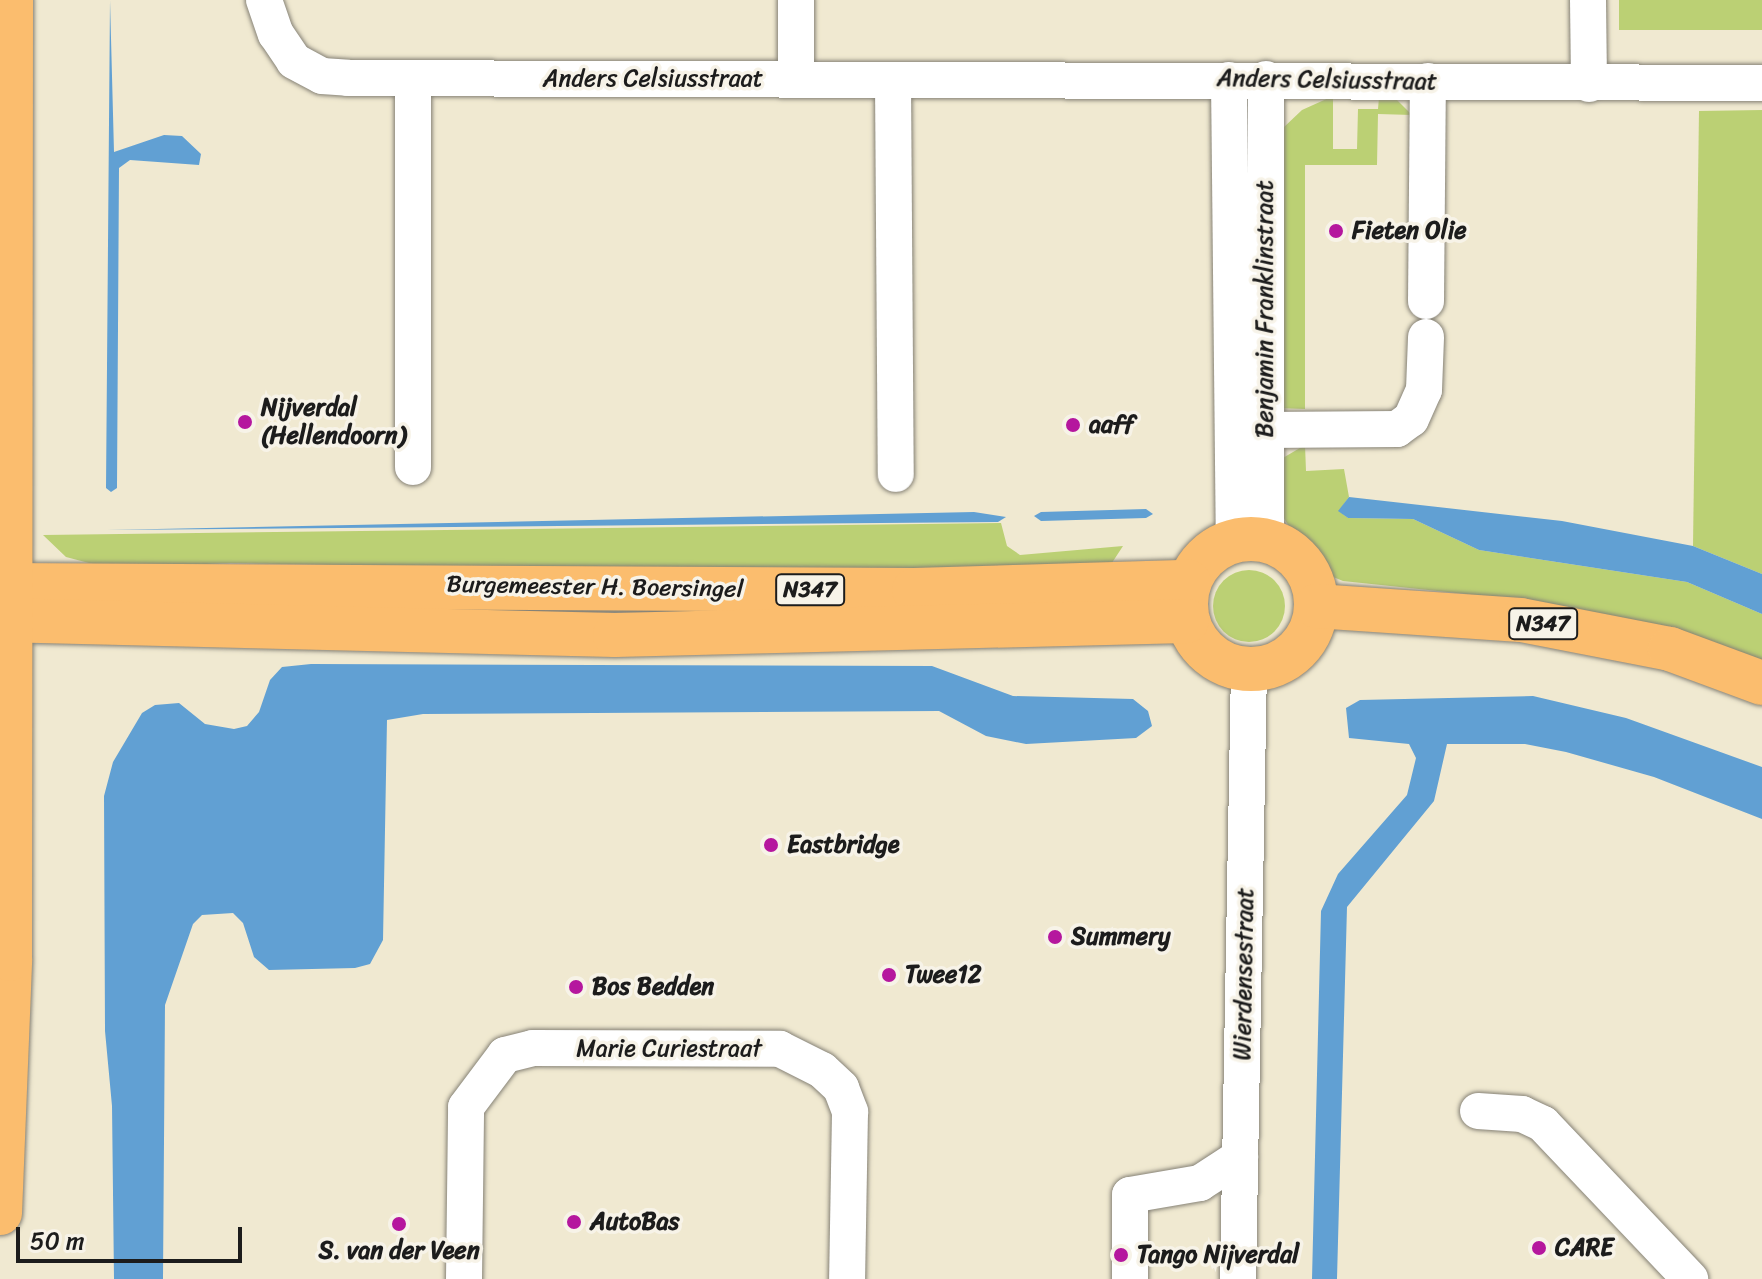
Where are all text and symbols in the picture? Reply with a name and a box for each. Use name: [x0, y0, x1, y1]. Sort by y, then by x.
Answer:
street label: Anders Celsiusstraat: [1216, 64, 1438, 96]
street label: Anders Celsiusstraat: [542, 65, 764, 93]
street label: Benjamin Franklinstraat: [1251, 181, 1279, 437]
place label: Fieten Olie: [1352, 217, 1467, 245]
marker: Fieten Olie: [1327, 222, 1345, 240]
place label: Nijverdal (Hellendoorn): [261, 394, 406, 450]
place label: aaff: [1089, 411, 1134, 439]
marker: Nijverdal (Hellendoorn): [236, 413, 254, 431]
marker: aaff: [1064, 416, 1082, 434]
street label: Burgemeester H. Boersingel: [446, 570, 744, 604]
road number: N347: [774, 572, 846, 608]
road number: N347: [1507, 606, 1579, 642]
place label: Eastbridge: [787, 831, 900, 859]
marker: Eastbridge: [762, 836, 780, 854]
street label: Wierdensestraat: [1228, 887, 1260, 1061]
place label: Summery: [1071, 923, 1170, 951]
marker: Summery: [1046, 928, 1064, 946]
place label: Twee12: [905, 961, 982, 989]
marker: Twee12: [880, 966, 898, 984]
place label: Bos Bedden: [592, 973, 715, 1001]
marker: Bos Bedden: [567, 978, 585, 996]
street label: Marie Curiestraat: [576, 1035, 762, 1063]
place label: AutoBas: [590, 1208, 680, 1236]
scale bar: [20, 1211, 246, 1261]
marker: AutoBas: [565, 1213, 583, 1231]
marker: S. van der Veen: [390, 1215, 408, 1233]
text: 50 m: [30, 1220, 85, 1262]
place label: CARE: [1555, 1234, 1614, 1262]
place label: S. van der Veen: [318, 1237, 480, 1265]
marker: CARE: [1530, 1239, 1548, 1257]
place label: Tango Nijverdal: [1137, 1241, 1300, 1269]
marker: Tango Nijverdal: [1112, 1246, 1130, 1264]

